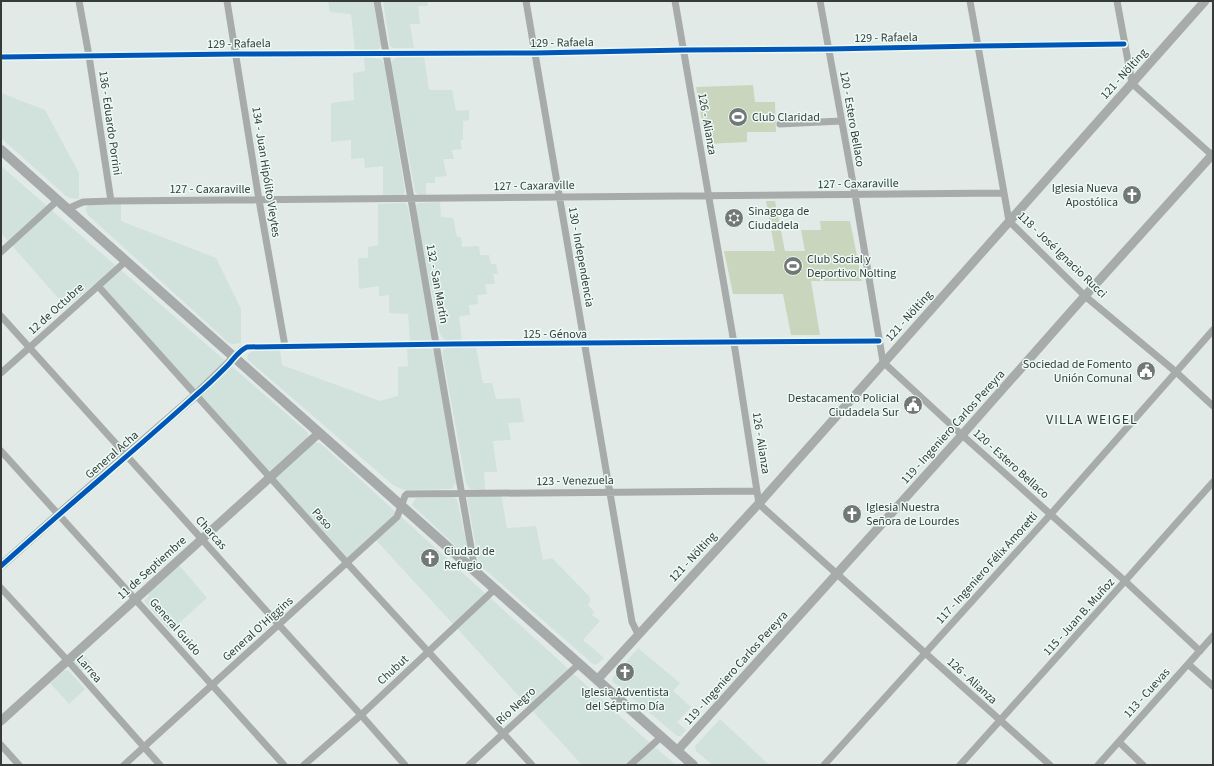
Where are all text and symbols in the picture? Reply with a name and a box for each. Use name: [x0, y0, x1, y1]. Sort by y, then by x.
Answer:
street label: 129 - Rafaela: [854, 29, 918, 47]
street label: 129 - Rafaela: [530, 34, 594, 52]
street label: 129 - Rafaela: [207, 35, 271, 53]
street label: 121 - Nölting: [1096, 45, 1152, 103]
street label: 136 - Eduardo Porrini: [94, 70, 126, 176]
street label: 120 - Estero Bellaco: [835, 70, 869, 168]
street label: 126 - Alianza: [693, 92, 721, 156]
street label: 134 - Juan Hipólito Vieytes: [247, 105, 285, 239]
sports icon: Club Claridad: [727, 106, 749, 128]
place label: Club Claridad: [752, 109, 820, 126]
street label: 127 - Caxaraville: [817, 175, 899, 193]
street label: 127 - Caxaraville: [493, 177, 575, 195]
place label: Iglesia Nueva Apostólica: [1052, 180, 1118, 211]
street label: 127 - Caxaraville: [169, 181, 251, 198]
church icon: Iglesia Nueva Apostólica: [1121, 184, 1143, 206]
place label: Sinagoga de Ciudadela: [748, 203, 809, 234]
street label: 130 - Independencia: [564, 205, 598, 309]
synagogue icon: Sinagoga de Ciudadela: [723, 207, 745, 229]
street label: 118 - José Ignacio Rucci: [1014, 208, 1110, 302]
street label: 132 - San Martín: [422, 243, 452, 325]
place label: Club Social y Deportivo Nolting: [807, 251, 896, 282]
sports icon: Club Social y Deportivo Nolting: [782, 255, 804, 277]
street label: 12 de Octubre: [24, 279, 88, 339]
street label: 121 - Nölting: [881, 287, 937, 345]
street label: 125 - Génova: [523, 326, 587, 343]
place label: Sociedad de Fomento Unión Comunal: [1023, 356, 1132, 387]
public building icon: Sociedad de Fomento Unión Comunal: [1135, 360, 1157, 382]
street label: 119 - Ingeniero Carlos Pereyra: [897, 366, 1009, 488]
place label: Destacamento Policial Ciudadela Sur: [788, 390, 900, 421]
public building icon: Destacamento Policial Ciudadela Sur: [902, 394, 924, 416]
district label: VILLA WEIGEL: [1046, 410, 1138, 430]
street label: 126 - Alianza: [748, 411, 774, 475]
street label: 120 - Estero Bellaco: [969, 425, 1053, 503]
street label: General Acha: [82, 427, 142, 483]
street label: 123 - Venezuela: [536, 472, 614, 490]
place label: Iglesia Nuestra Señora de Lourdes: [866, 499, 959, 530]
church icon: Iglesia Nuestra Señora de Lourdes: [841, 503, 863, 525]
street label: Paso: [308, 504, 336, 534]
street label: 117 - Ingeniero Félix Amoretti: [932, 508, 1042, 628]
street label: Charcas: [191, 512, 231, 554]
street label: 121 - Nölting: [665, 528, 721, 586]
street label: 11 de Septiembre: [114, 532, 190, 604]
place label: Ciudad de Refugio: [444, 543, 495, 574]
church icon: Ciudad de Refugio: [419, 547, 441, 569]
street label: 115 - Juan B. Muñoz: [1039, 574, 1119, 660]
street label: General O'Higgins: [219, 593, 297, 665]
street label: General Guido: [145, 595, 205, 659]
street label: 119 - Ingeniero Carlos Pereyra: [680, 607, 792, 729]
street label: Larrea: [72, 651, 106, 687]
street label: Chubut: [374, 651, 412, 689]
street label: 126 - Alianza: [943, 654, 1001, 708]
church icon: Iglesia Adventista del Séptimo Día: [614, 661, 636, 683]
street label: 113 - Cuevas: [1120, 664, 1174, 722]
street label: Río Negro: [492, 683, 540, 729]
place label: Iglesia Adventista del Séptimo Día: [581, 684, 669, 715]

